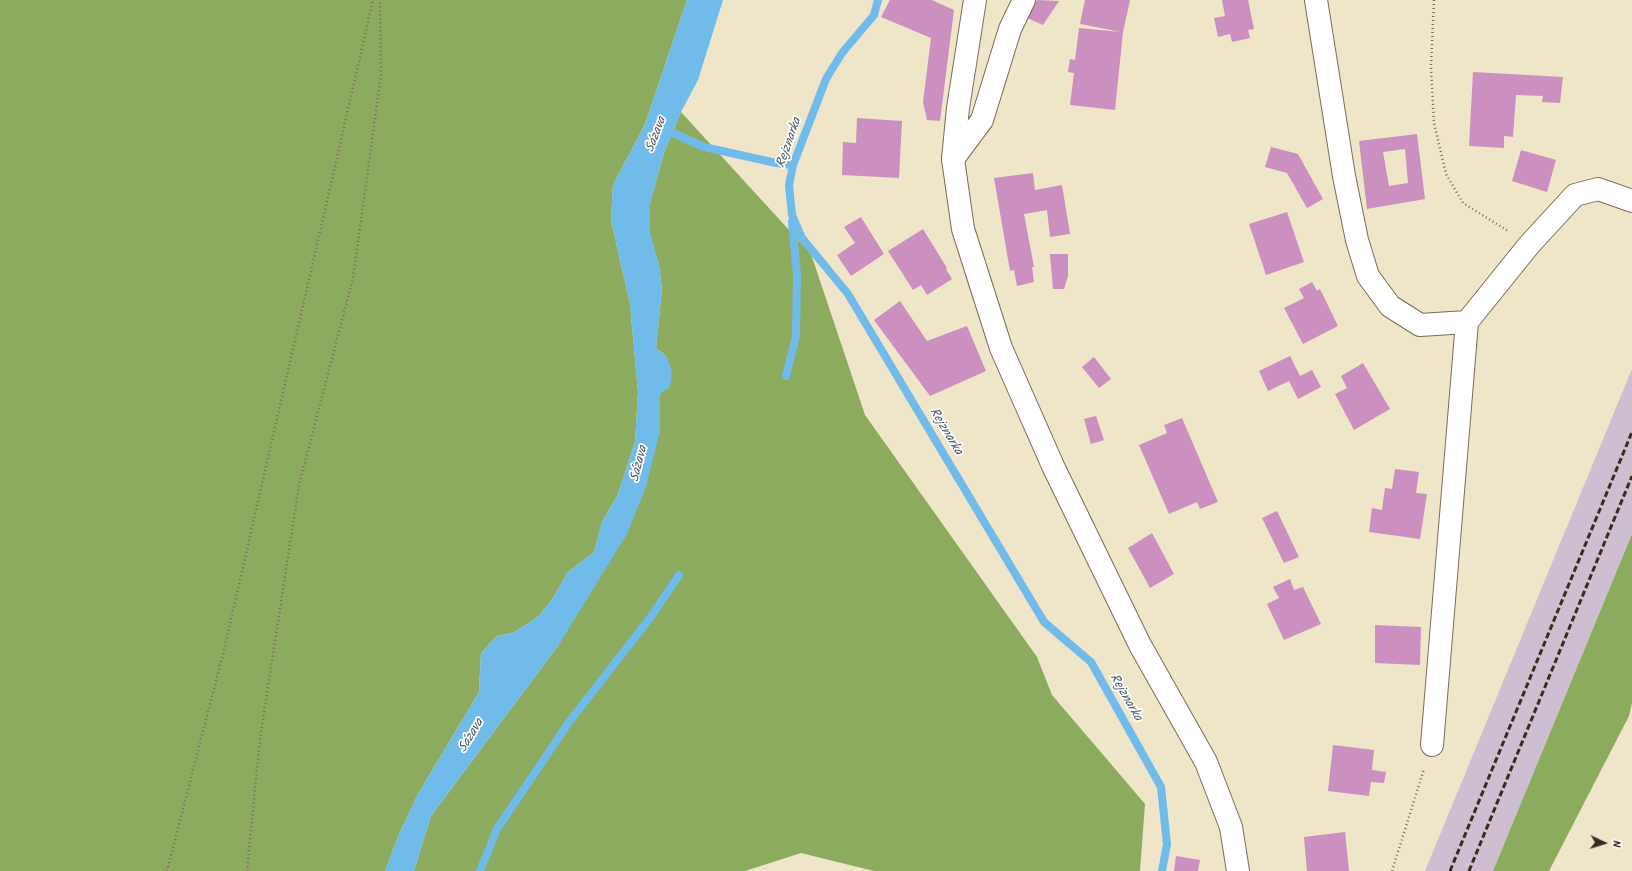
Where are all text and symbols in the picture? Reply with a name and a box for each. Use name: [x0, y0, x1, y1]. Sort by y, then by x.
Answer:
water label: Sázava: [643, 115, 671, 155]
water label: Rejznarka: [774, 116, 806, 170]
water label: Rejznarka: [925, 406, 965, 458]
water label: Sázava: [628, 444, 652, 484]
water label: Rejznarka: [1105, 672, 1145, 724]
water label: Sázava: [456, 716, 488, 756]
north arrow: [1584, 823, 1624, 863]
text: N: [1607, 840, 1625, 848]

